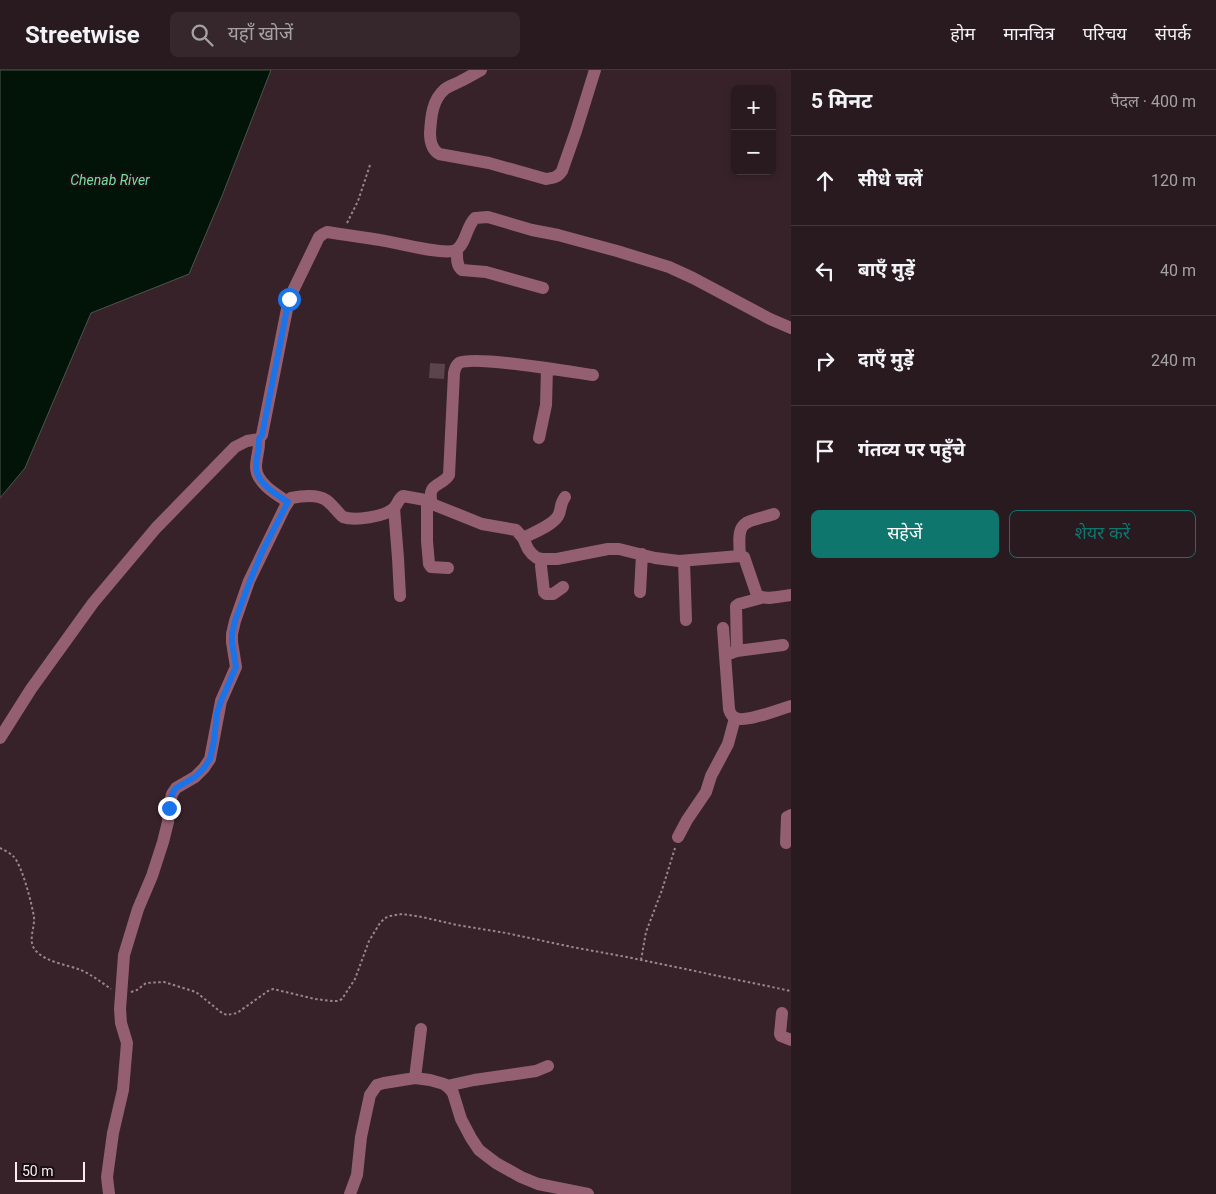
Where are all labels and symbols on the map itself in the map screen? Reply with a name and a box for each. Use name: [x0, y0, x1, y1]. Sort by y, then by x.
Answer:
water label: Chenab River: [70, 172, 150, 188]
route start: [278, 288, 301, 311]
route end: [158, 797, 181, 820]
scale bar: [15, 1159, 85, 1182]

